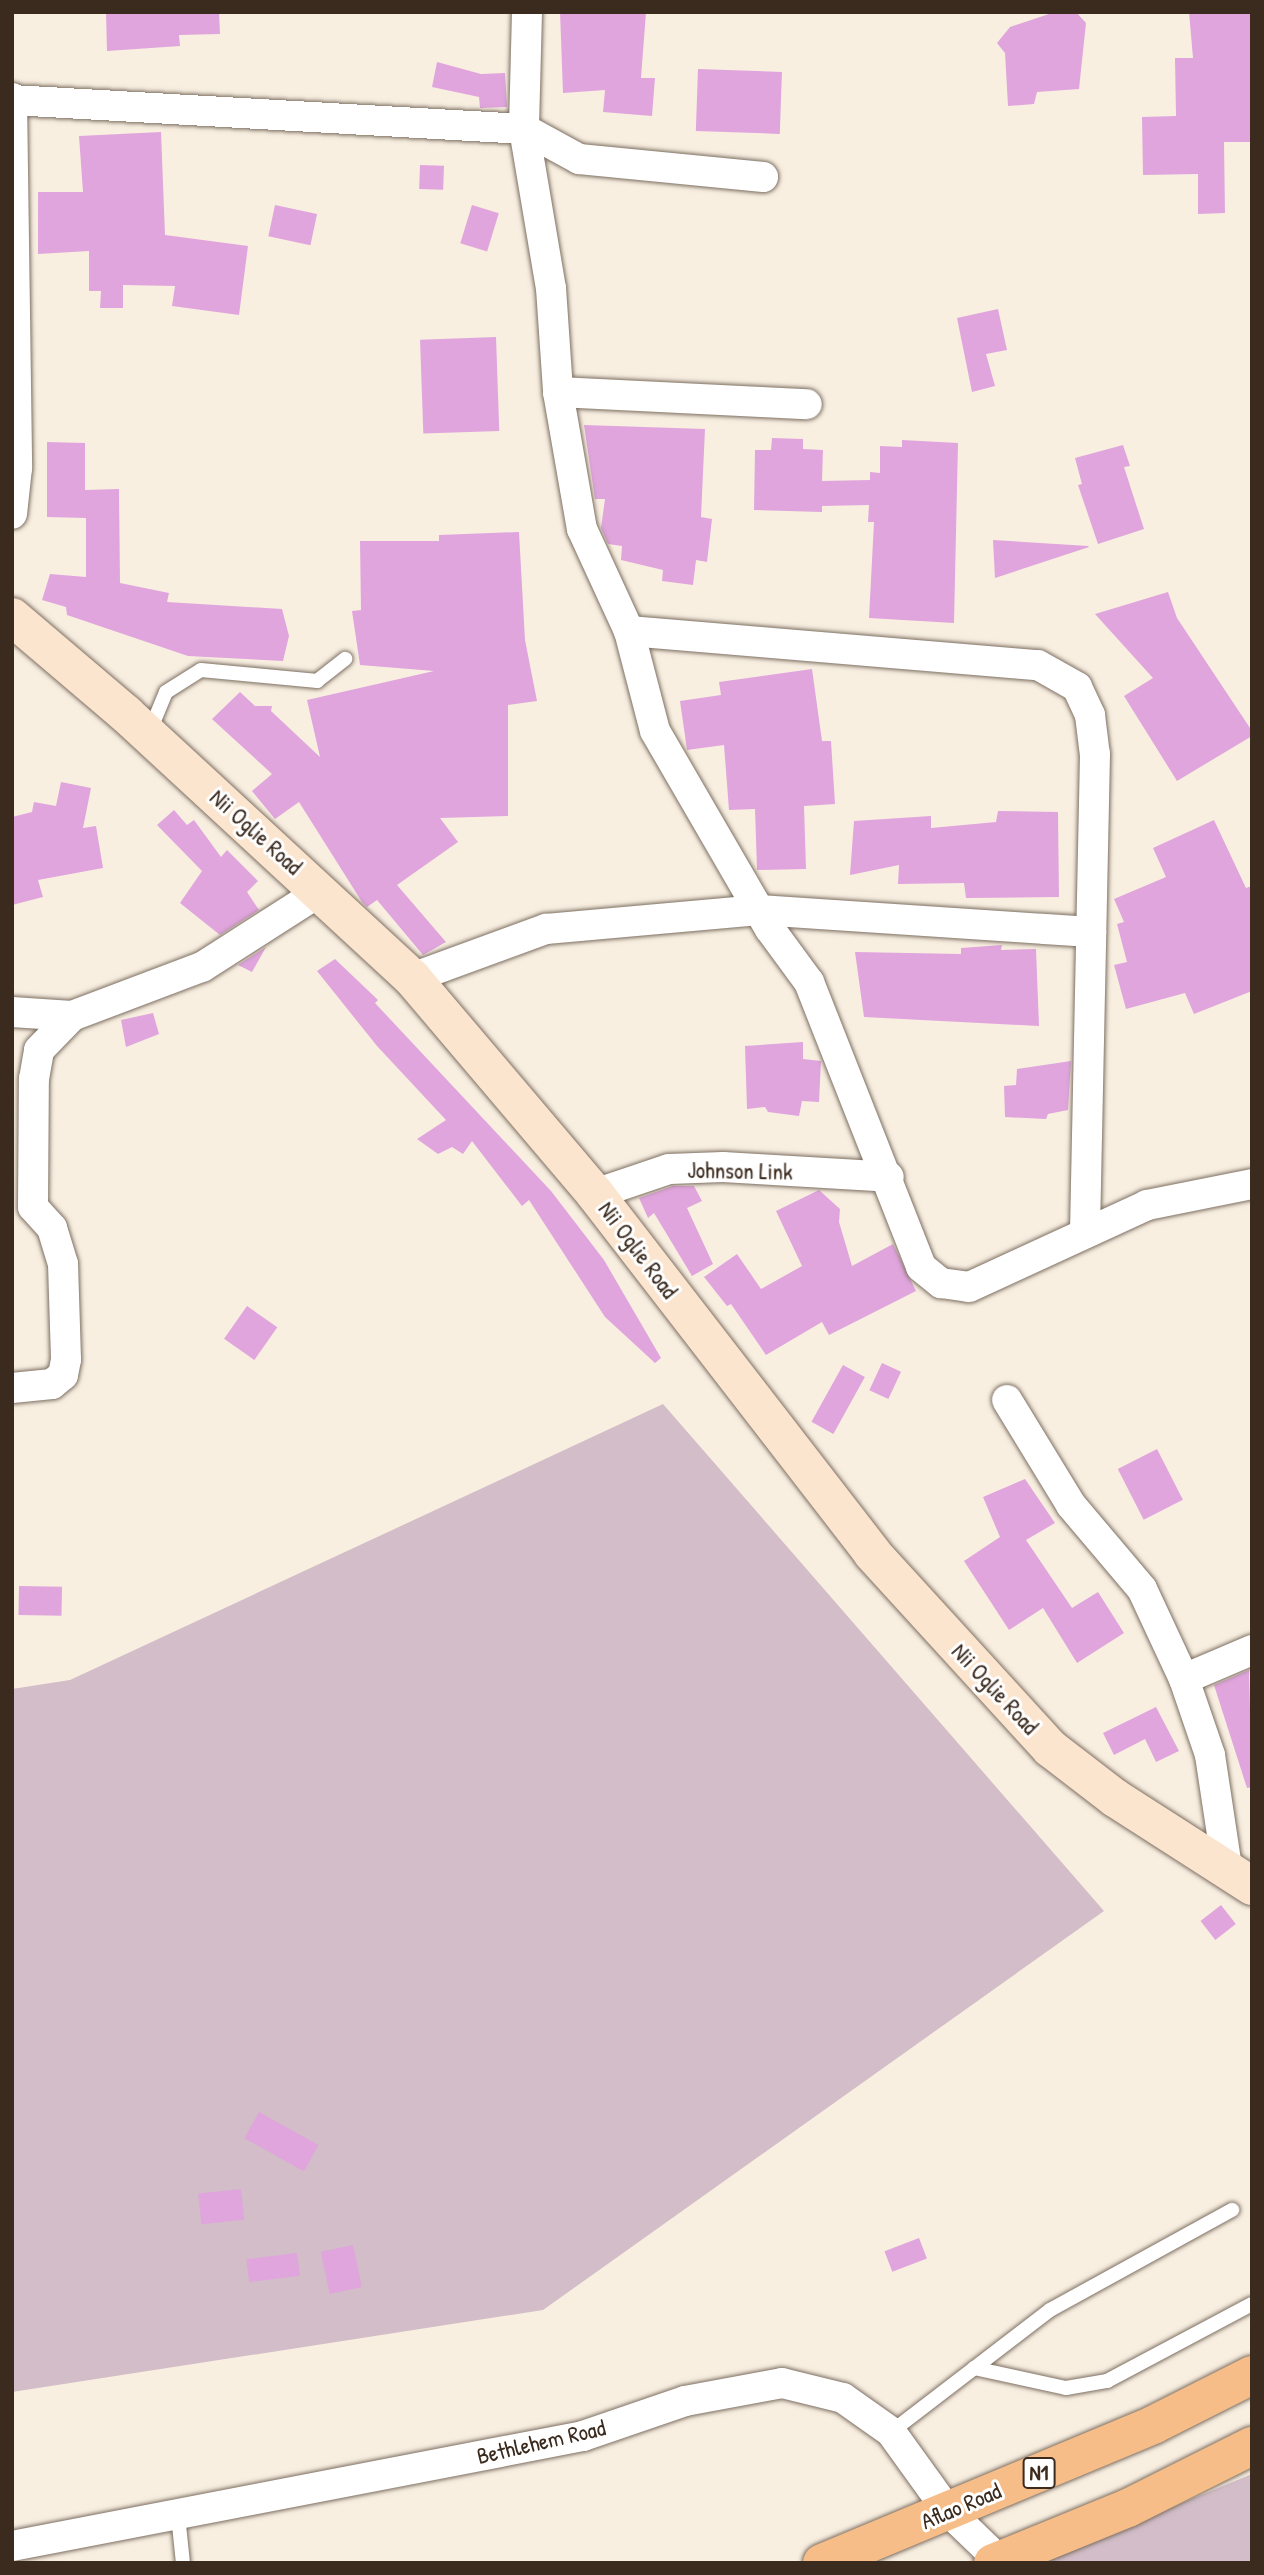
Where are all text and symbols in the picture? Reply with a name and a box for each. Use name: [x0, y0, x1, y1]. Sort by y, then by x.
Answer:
street label: Nii Oglie Road: [204, 784, 308, 880]
street label: Johnson Link: [687, 1156, 793, 1186]
street label: Nii Oglie Road: [593, 1196, 683, 1304]
street label: Nii Oglie Road: [946, 1638, 1044, 1740]
street label: Bethlehem Road: [474, 2414, 608, 2470]
road number: N1: [1021, 2456, 1056, 2490]
street label: Aflao Road: [917, 2477, 1005, 2535]

